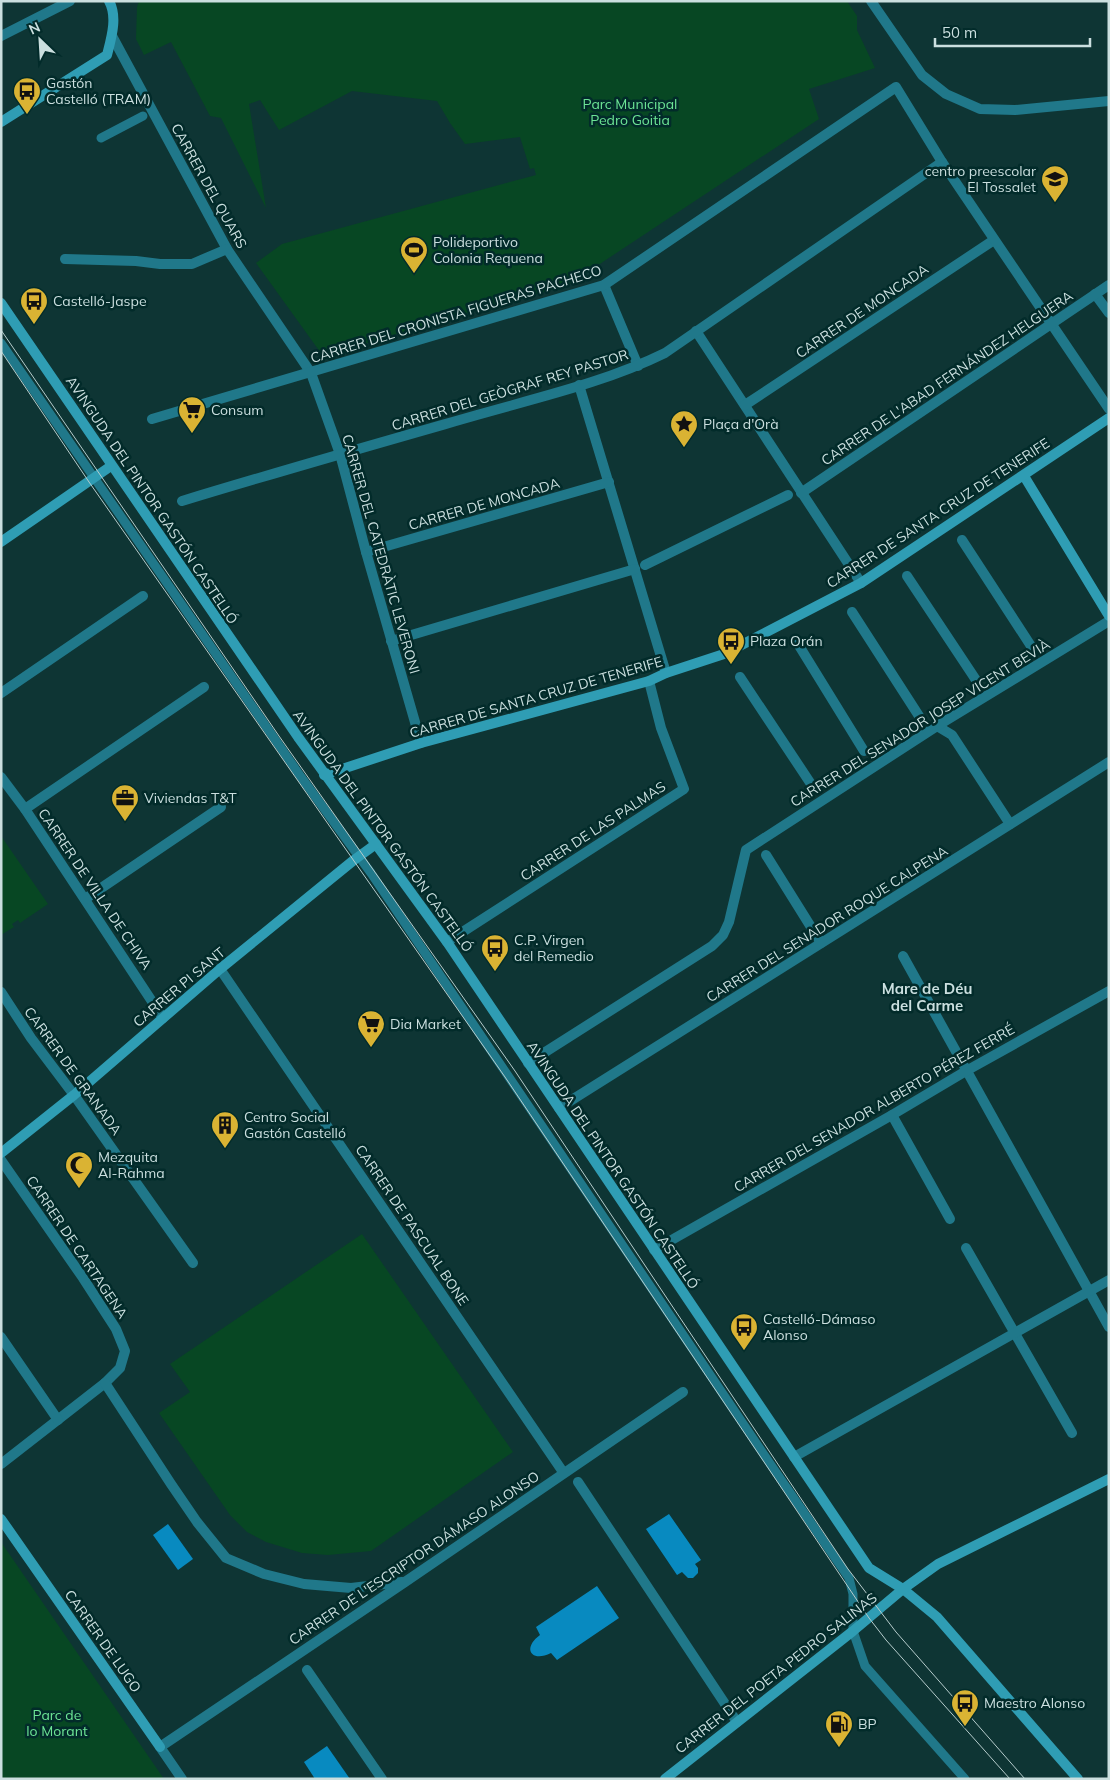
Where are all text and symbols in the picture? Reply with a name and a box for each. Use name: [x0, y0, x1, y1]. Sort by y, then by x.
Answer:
north arrow: [15, 15, 65, 65]
scale bar: [935, 15, 1090, 47]
text: N: [26, 18, 43, 39]
text: 50 m: [942, 23, 977, 42]
place label: Gastón Castelló (TRAM): [46, 74, 151, 108]
bus stop icon: Gastón Castelló (TRAM): [12, 76, 42, 115]
park label: Parc Municipal Pedro Goitia: [583, 95, 677, 129]
street label: CARRER DEL QUARS: [167, 120, 251, 252]
place label: centro preescolar El Tossalet: [925, 162, 1037, 196]
school or university icon: centro preescolar El Tossalet: [1040, 164, 1070, 203]
place label: Polideportivo Colonia Requena: [433, 233, 543, 267]
sports icon: Polideportivo Colonia Requena: [399, 235, 429, 274]
street label: CARRER DE MONCADA: [792, 259, 932, 362]
street label: CARRER DEL CRONISTA FIGUERAS PACHECO: [308, 261, 604, 367]
bus stop icon: Castelló-Jaspe: [19, 286, 49, 325]
street label: CARRER DE L'ABAD FERNÁNDEZ HELGUERA: [818, 286, 1077, 469]
place label: Castelló-Jaspe: [53, 292, 147, 310]
street label: CARRER DEL GEÒGRAF REY PASTOR: [390, 345, 631, 435]
street label: AVINGUDA DEL PINTOR GASTÓN CASTELLÓ: [62, 373, 242, 627]
supermarket icon: Consum: [177, 395, 207, 434]
place label: Consum: [211, 401, 264, 419]
place icon: Plaça d'Orà: [669, 409, 699, 448]
place label: Plaça d'Orà: [703, 415, 779, 433]
street label: CARRER DEL CATEDRÀTIC LEVERONI: [338, 432, 424, 676]
street label: CARRER DE SANTA CRUZ DE TENERIFE: [823, 434, 1053, 592]
street label: CARRER DE MONCADA: [406, 474, 562, 534]
bus stop icon: Plaza Orán: [716, 626, 746, 665]
place label: Plaza Orán: [750, 632, 823, 650]
street label: CARRER DEL SENADOR JOSEP VICENT BEVIÀ: [787, 635, 1054, 811]
street label: CARRER DE SANTA CRUZ DE TENERIFE: [407, 652, 665, 742]
street label: AVINGUDA DEL PINTOR GASTÓN CASTELLÓ: [289, 706, 477, 956]
street label: CARRER DE LAS PALMAS: [517, 777, 669, 885]
office icon: Viviendas T&T: [110, 783, 140, 822]
place label: Viviendas T&T: [144, 789, 237, 807]
street label: CARRER DE VILLA DE CHIVA: [34, 805, 156, 974]
street label: CARRER DEL SENADOR ROQUE CALPENA: [703, 841, 952, 1006]
place label: C.P. Virgen del Remedio: [514, 931, 594, 965]
bus stop icon: C.P. Virgen del Remedio: [480, 933, 510, 972]
street label: CARRER PI SANT: [129, 943, 229, 1031]
district label: Mare de Déu del Carme: [882, 979, 972, 1015]
street label: CARRER DE GRANADA: [20, 1003, 126, 1139]
supermarket icon: Dia Market: [356, 1009, 386, 1048]
place label: Dia Market: [390, 1015, 461, 1033]
street label: CARRER DEL SENADOR ALBERTO PÉREZ FERRÉ: [730, 1020, 1018, 1196]
street label: AVINGUDA DEL PINTOR GASTÓN CASTELLÓ: [523, 1038, 703, 1292]
place label: Centro Social Gastón Castelló: [244, 1108, 346, 1142]
building icon: Centro Social Gastón Castelló: [210, 1110, 240, 1149]
street label: CARRER DE PASCUAL BONE: [351, 1141, 473, 1309]
place label: Mezquita Al-Rahma: [98, 1148, 165, 1182]
mosque icon: Mezquita Al-Rahma: [64, 1150, 94, 1189]
street label: CARRER DE CARTAGENA: [22, 1172, 132, 1323]
place label: Castelló-Dámaso Alonso: [763, 1310, 875, 1344]
bus stop icon: Castelló-Dámaso Alonso: [729, 1312, 759, 1351]
street label: CARRER DE L'ESCRIPTOR DÁMASO ALONSO: [285, 1467, 543, 1649]
street label: CARRER DE LUGO: [61, 1586, 145, 1696]
street label: CARRER DEL POETA PEDRO SALINAS: [671, 1588, 881, 1757]
bus stop icon: Maestro Alonso: [950, 1688, 980, 1727]
place label: Maestro Alonso: [984, 1694, 1085, 1712]
park label: Parc de lo Morant: [26, 1706, 88, 1740]
fuel station icon: BP: [824, 1709, 854, 1748]
place label: BP: [858, 1715, 877, 1733]

